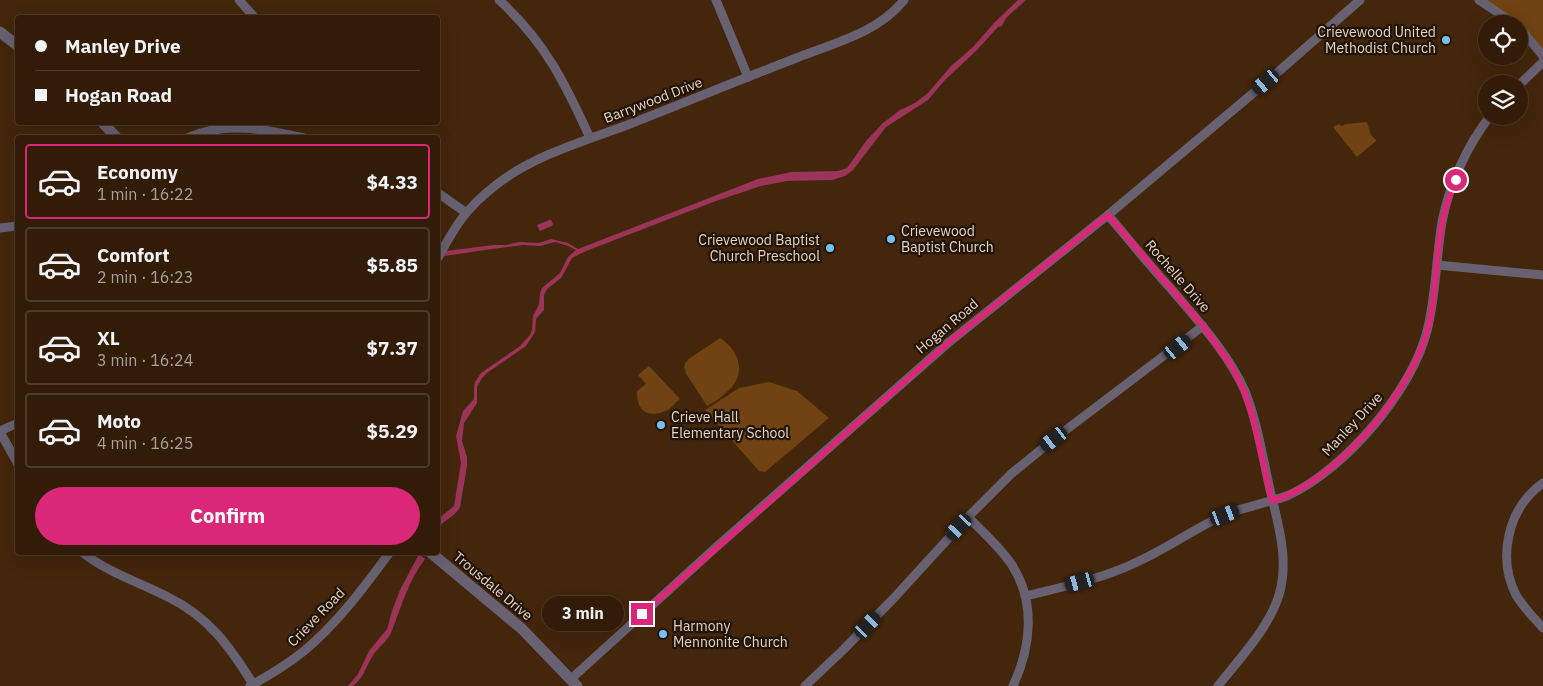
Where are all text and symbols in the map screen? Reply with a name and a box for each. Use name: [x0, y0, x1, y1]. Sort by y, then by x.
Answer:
map controls: [1478, 15, 1528, 125]
button: locate: [1478, 15, 1528, 65]
place label: Crievewood United Methodist Church: [1317, 23, 1436, 57]
text: Manley Drive: [65, 34, 181, 58]
marker: Crievewood United Methodist Church: [1440, 34, 1452, 46]
car: [1249, 67, 1282, 97]
street label: Barrywood Drive: [601, 73, 705, 127]
button: layers: [1478, 75, 1528, 125]
text: Hogan Road: [65, 83, 172, 107]
icon: car: [37, 159, 82, 204]
text: Economy: [97, 160, 178, 184]
route start: [1445, 169, 1467, 191]
text: $4.33: [366, 170, 418, 194]
text: 1 min · 16:22: [97, 184, 193, 204]
place label: Crievewood Baptist Church: [901, 222, 994, 256]
place label: Crievewood Baptist Church Preschool: [698, 231, 820, 265]
marker: Crievewood Baptist Church: [885, 233, 897, 245]
street label: Rochelle Drive: [1142, 236, 1215, 316]
icon: car: [37, 242, 82, 287]
marker: Crievewood Baptist Church Preschool: [824, 242, 836, 254]
text: Comfort: [97, 243, 170, 267]
text: $5.85: [366, 253, 418, 277]
text: 2 min · 16:23: [97, 267, 193, 287]
street label: Hogan Road: [912, 295, 982, 357]
icon: car: [37, 325, 82, 370]
text: XL: [97, 326, 120, 350]
car: [1161, 332, 1194, 362]
text: $7.37: [366, 336, 418, 360]
text: 3 min · 16:24: [97, 350, 193, 370]
street label: Manley Drive: [1318, 388, 1386, 460]
icon: car: [37, 408, 82, 453]
place label: Crieve Hall Elementary School: [671, 408, 789, 442]
text: Moto: [97, 409, 141, 433]
text: $5.29: [366, 419, 418, 443]
marker: Crieve Hall Elementary School: [655, 419, 667, 431]
car: [1037, 424, 1070, 454]
text: 4 min · 16:25: [97, 433, 193, 453]
button: Confirm: [35, 487, 420, 545]
car: [1208, 503, 1241, 527]
car: [943, 511, 974, 543]
street label: Trousdale Drive: [450, 548, 537, 625]
car: [1063, 571, 1096, 593]
street label: Crieve Road: [284, 584, 348, 650]
callout: 3 min: [542, 596, 624, 632]
text: 3 min: [562, 603, 604, 623]
route end: [631, 603, 653, 625]
car: [852, 609, 883, 641]
place label: Harmony Mennonite Church: [673, 617, 788, 651]
marker: Harmony Mennonite Church: [657, 628, 669, 640]

